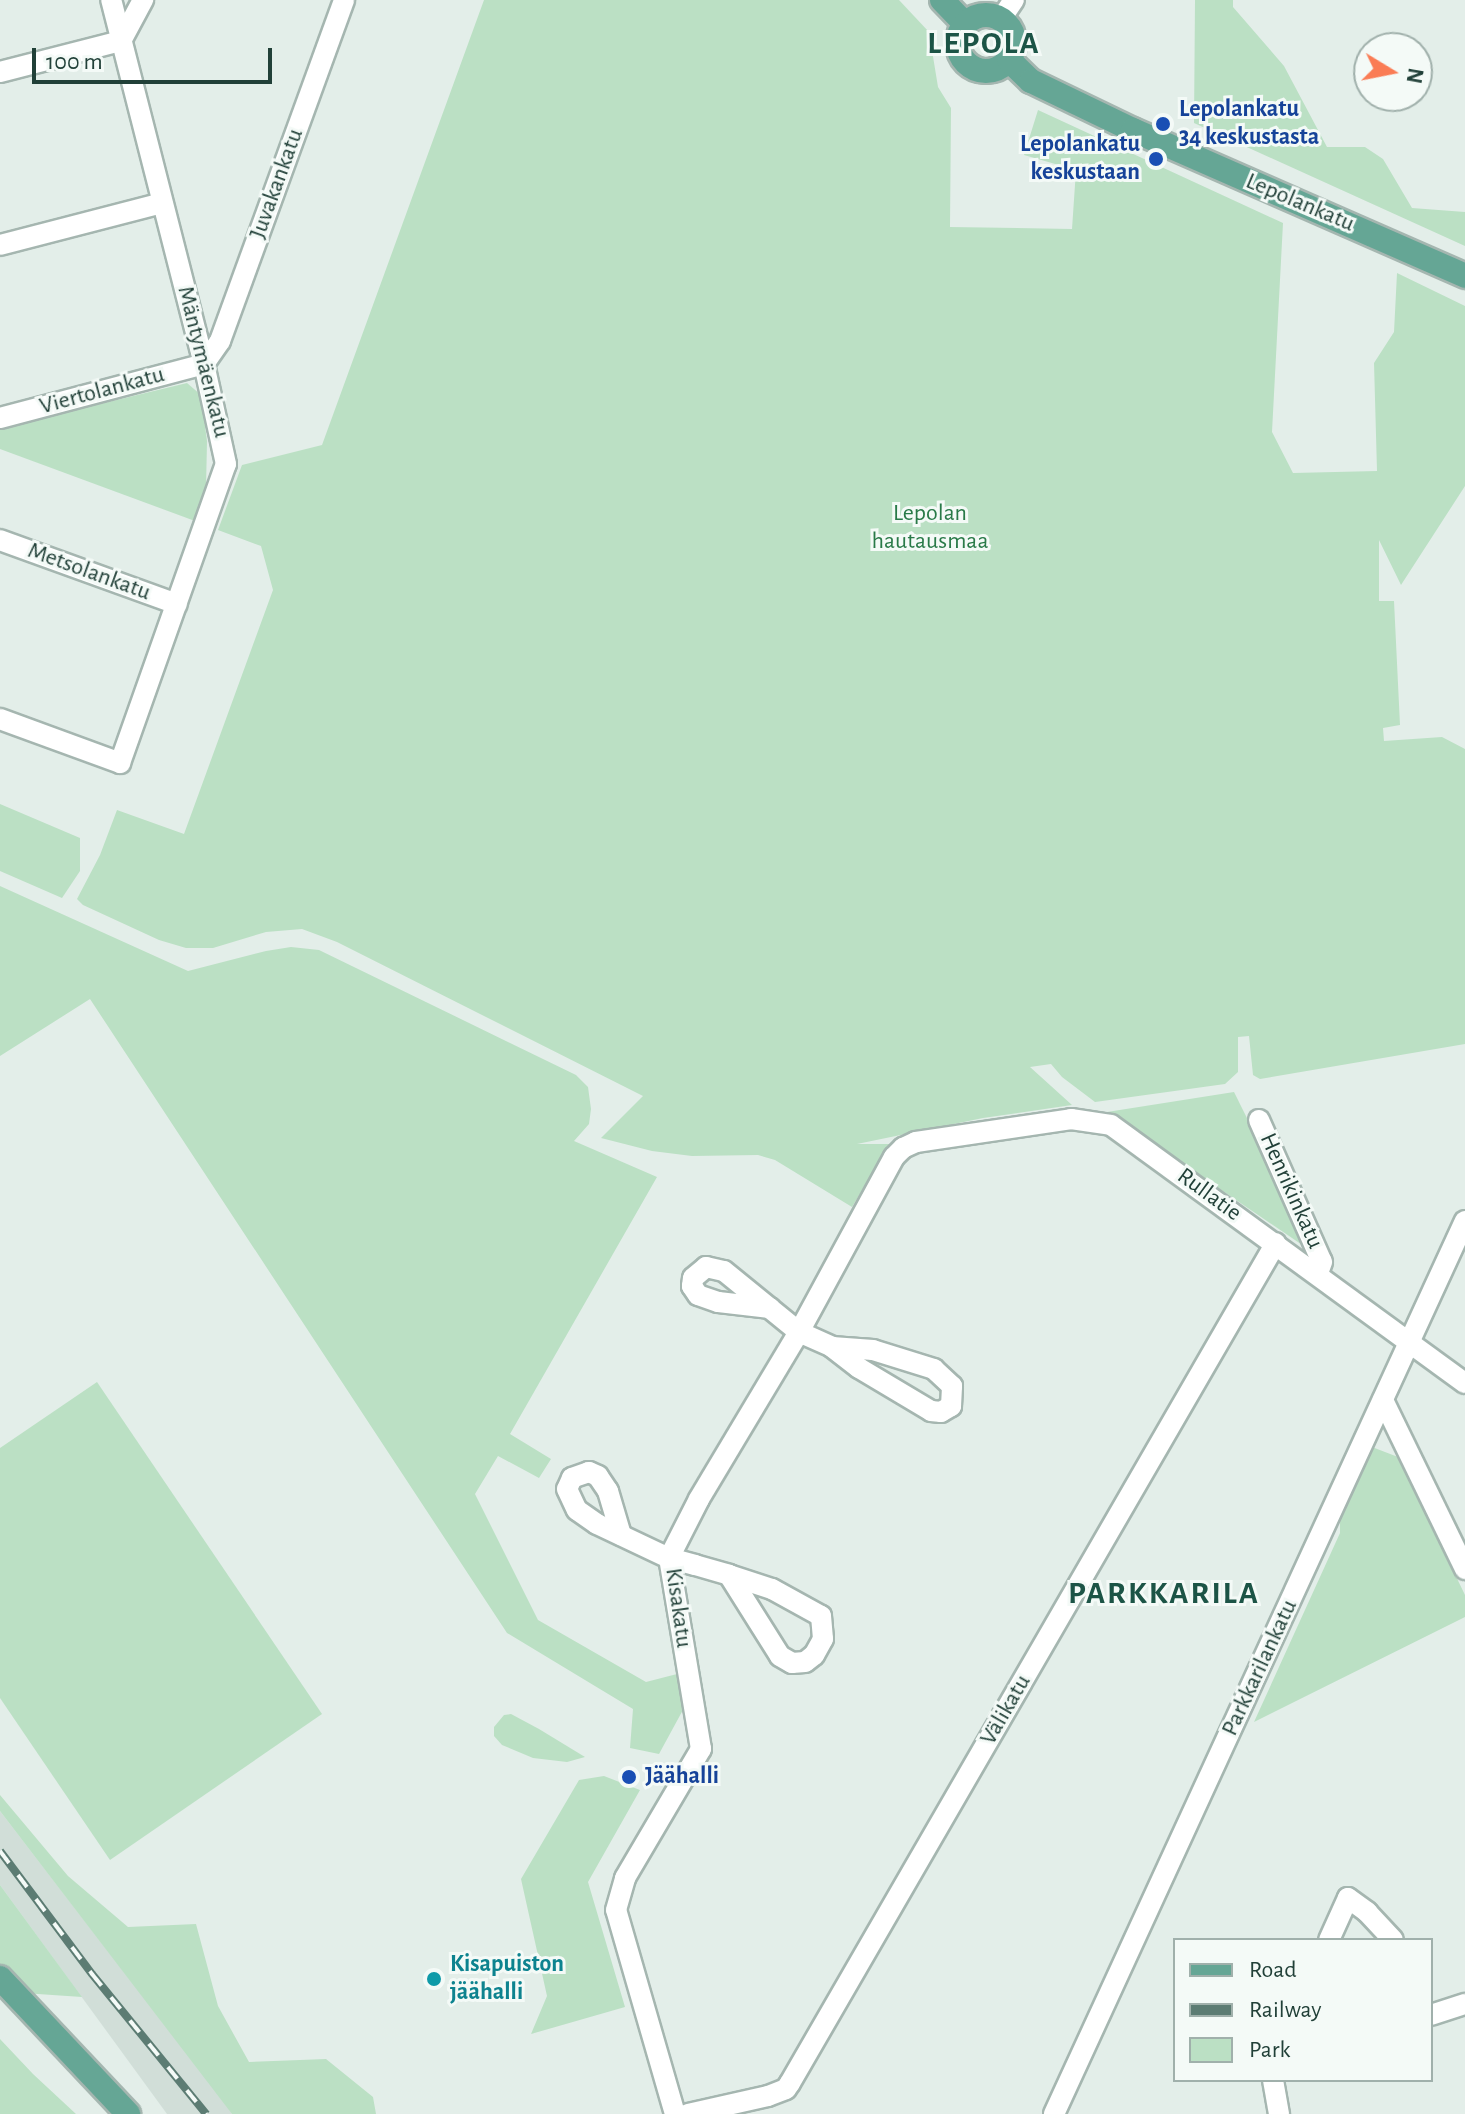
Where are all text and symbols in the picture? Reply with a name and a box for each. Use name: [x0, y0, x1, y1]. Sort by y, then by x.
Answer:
district label: LEPOLA: [927, 24, 1041, 62]
scale bar: [36, 32, 276, 82]
north arrow: [1353, 32, 1433, 112]
text: 100 m: [46, 50, 103, 74]
text: N: [1403, 66, 1427, 85]
place label: Lepolankatu 34 keskustasta: [1179, 96, 1319, 152]
marker: Lepolankatu 34 keskustasta: [1154, 115, 1172, 133]
street label: Juvakankatu: [244, 125, 310, 243]
place label: Lepolankatu keskustaan: [1020, 131, 1140, 187]
marker: Lepolankatu keskustaan: [1147, 150, 1165, 168]
street label: Lepolankatu: [1241, 167, 1359, 239]
street label: Mäntymäenkatu: [170, 283, 236, 441]
street label: Viertolankatu: [37, 361, 167, 421]
park label: Lepolan hautausmaa: [871, 500, 989, 556]
street label: Metsolankatu: [24, 537, 154, 607]
street label: Henrikinkatu: [1253, 1129, 1329, 1253]
street label: Rullatie: [1171, 1162, 1247, 1228]
street label: Kisakatu: [658, 1566, 698, 1650]
district label: PARKKARILA: [1068, 1574, 1260, 1612]
street label: Parkkarilankatu: [1216, 1595, 1304, 1741]
street label: Välikatu: [974, 1670, 1038, 1750]
place label: Jäähalli: [645, 1763, 719, 1791]
marker: Jäähalli: [620, 1768, 638, 1786]
legend: [1173, 1938, 1433, 2082]
place label: Kisapuiston jäähalli: [450, 1951, 564, 2007]
text: Road: [1249, 1958, 1297, 1982]
marker: Kisapuiston jäähalli: [425, 1970, 443, 1988]
text: Railway: [1249, 1998, 1321, 2022]
text: Park: [1249, 2038, 1290, 2062]

